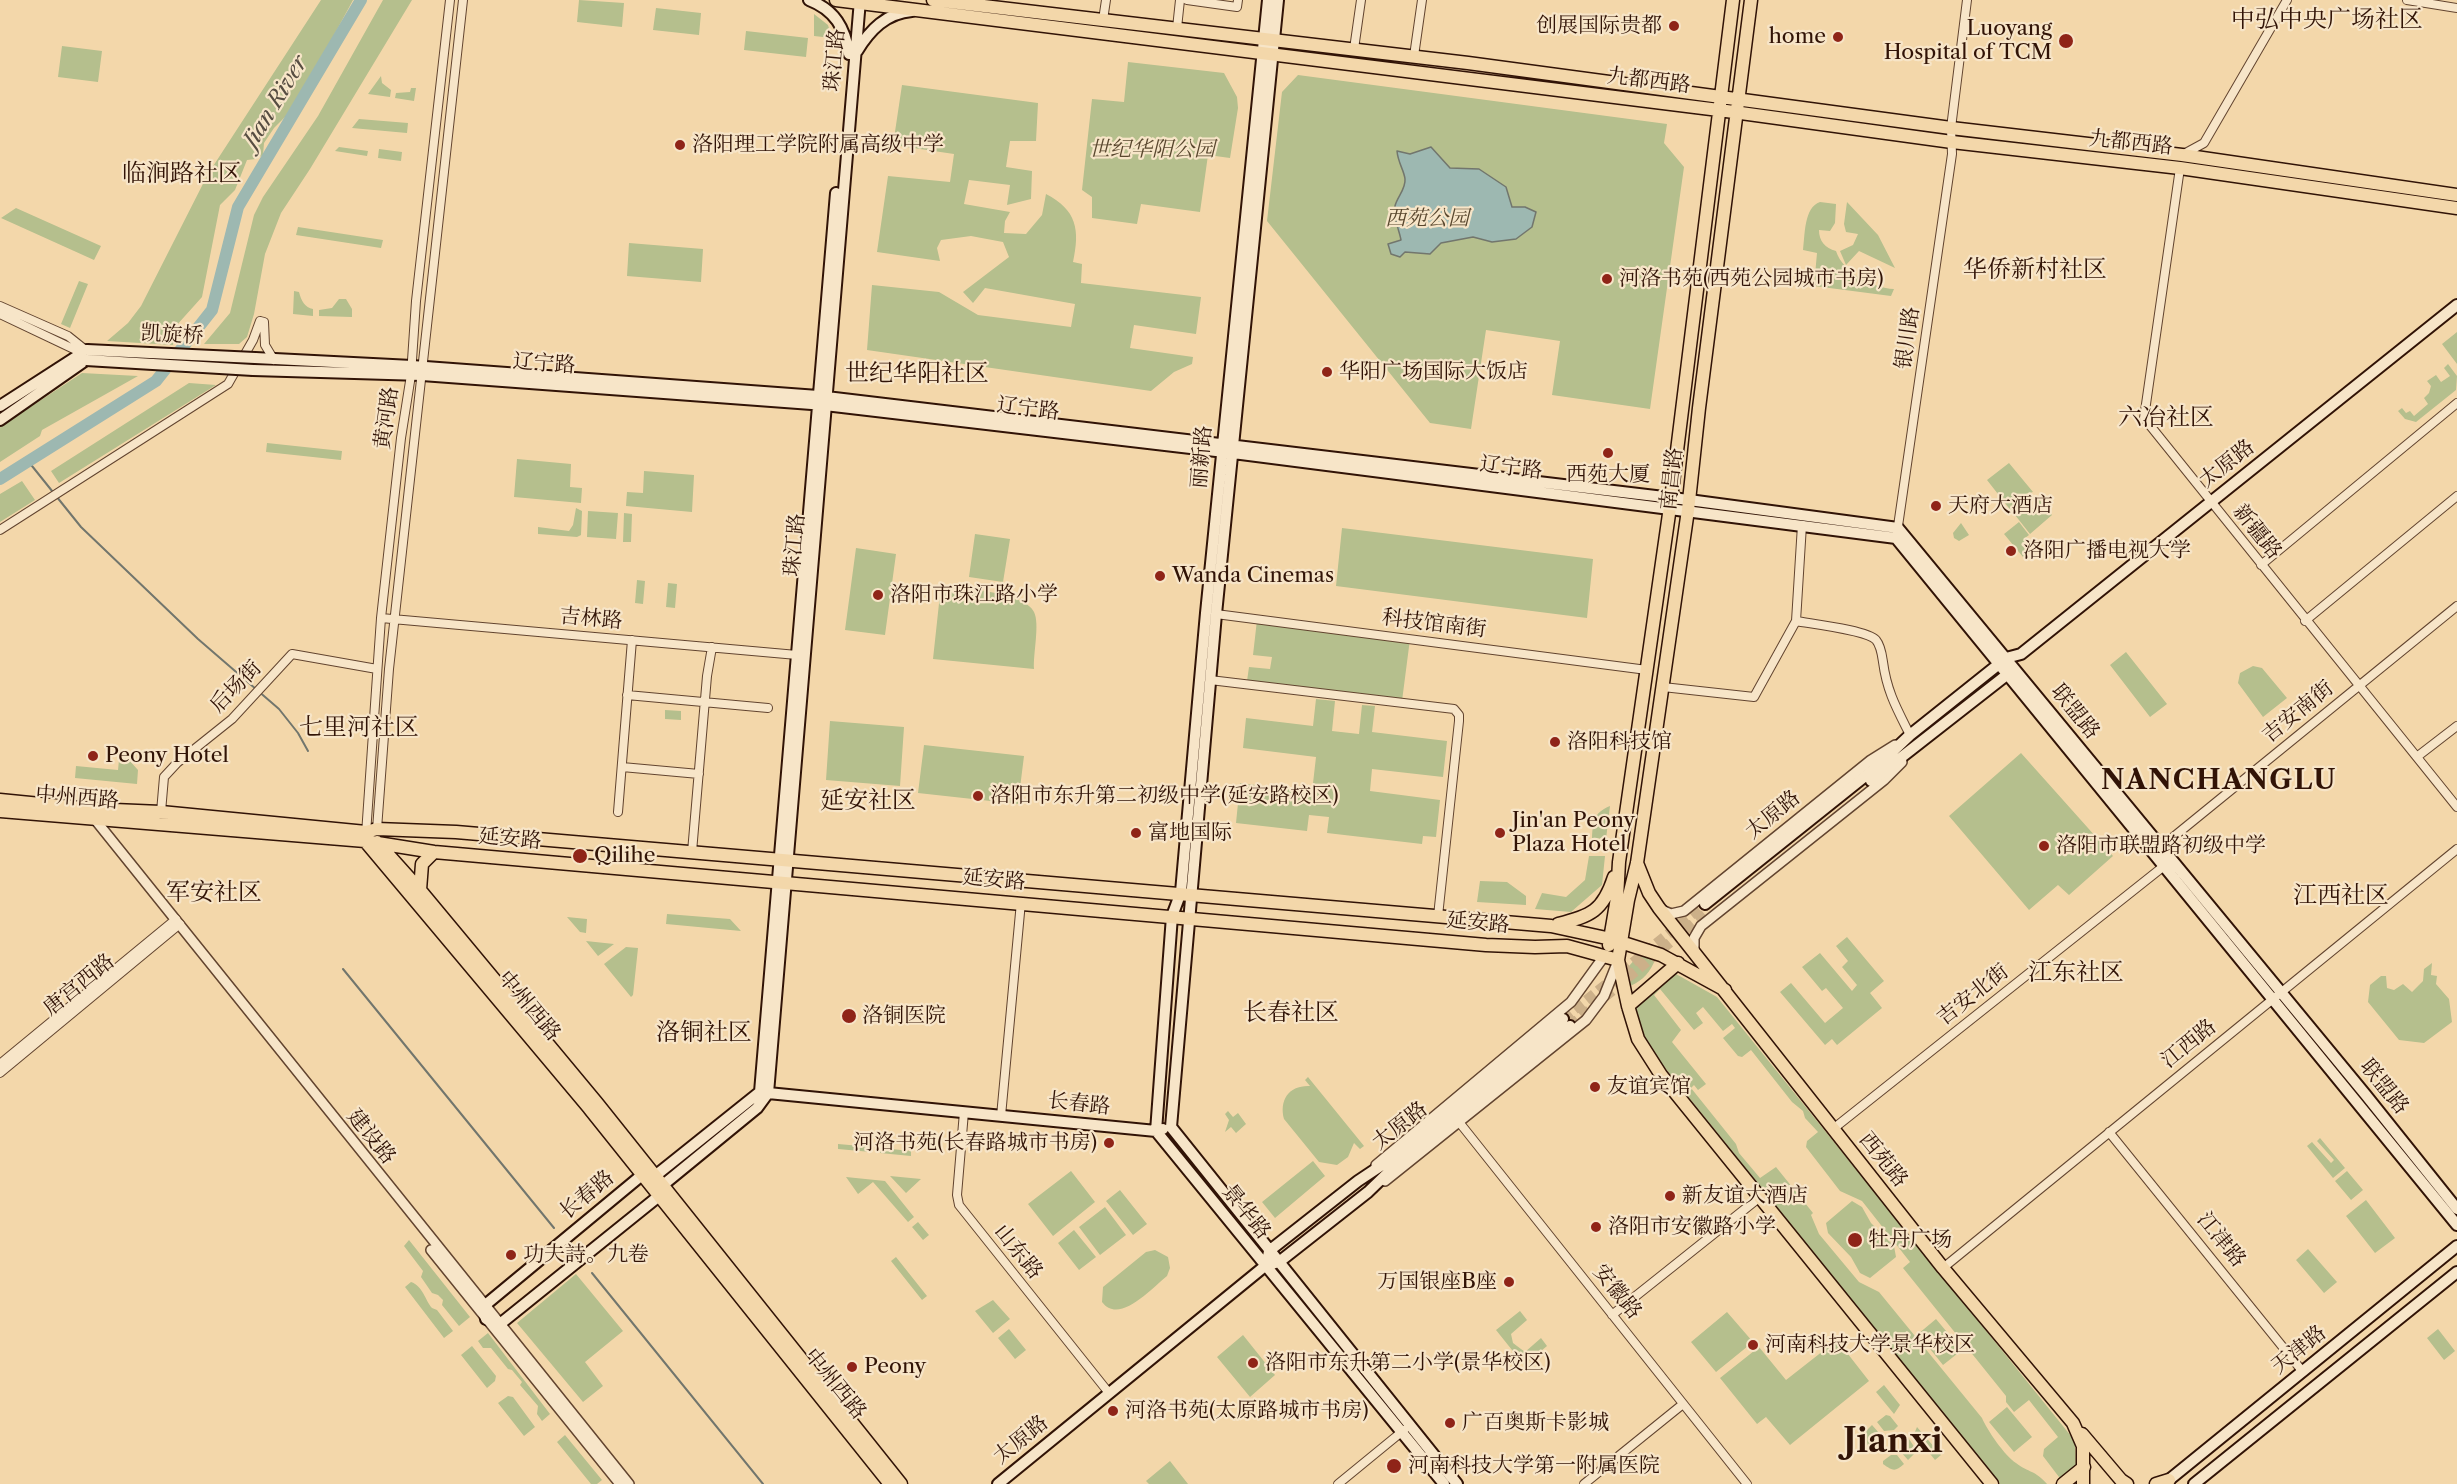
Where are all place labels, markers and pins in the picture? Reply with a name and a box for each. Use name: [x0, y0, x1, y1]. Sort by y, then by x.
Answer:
place label: 创展国际贵都: [1536, 13, 1662, 39]
place label: Luoyang Hospital of TCM: [1884, 16, 2052, 66]
marker: 创展国际贵都: [1667, 19, 1681, 33]
place label: home: [1769, 24, 1826, 50]
marker: home: [1831, 30, 1845, 44]
marker: Luoyang Hospital of TCM: [2057, 32, 2075, 50]
place label: 洛阳理工学院附属高级中学: [692, 132, 944, 158]
marker: 洛阳理工学院附属高级中学: [673, 138, 687, 152]
place label: 河洛书苑(西苑公园城市书房): [1619, 266, 1884, 292]
marker: 河洛书苑(西苑公园城市书房): [1600, 272, 1614, 286]
place label: 华阳广场国际大饭店: [1339, 359, 1528, 385]
marker: 华阳广场国际大饭店: [1320, 365, 1334, 379]
marker: 西苑大厦: [1601, 446, 1615, 460]
place label: 西苑大厦: [1566, 462, 1650, 488]
place label: 天府大酒店: [1948, 493, 2053, 519]
marker: 天府大酒店: [1929, 499, 1943, 513]
place label: 洛阳广播电视大学: [2023, 538, 2191, 564]
marker: 洛阳广播电视大学: [2004, 544, 2018, 558]
place label: Wanda Cinemas: [1172, 563, 1334, 589]
marker: Wanda Cinemas: [1153, 569, 1167, 583]
place label: 洛阳市珠江路小学: [890, 582, 1058, 608]
marker: 洛阳市珠江路小学: [871, 588, 885, 602]
place label: 洛阳科技馆: [1567, 729, 1672, 755]
marker: 洛阳科技馆: [1548, 735, 1562, 749]
place label: Peony Hotel: [105, 743, 229, 769]
marker: Peony Hotel: [86, 749, 100, 763]
place label: 洛阳市东升第二初级中学(延安路校区): [990, 783, 1339, 809]
marker: 洛阳市东升第二初级中学(延安路校区): [971, 789, 985, 803]
place label: Jin'an Peony Plaza Hotel: [1512, 808, 1635, 858]
place label: 富地国际: [1148, 820, 1232, 846]
marker: 富地国际: [1129, 826, 1143, 840]
marker: Jin'an Peony Plaza Hotel: [1493, 826, 1507, 840]
place label: 洛阳市联盟路初级中学: [2056, 833, 2266, 859]
marker: 洛阳市联盟路初级中学: [2037, 839, 2051, 853]
place label: Qilihe: [594, 843, 655, 869]
marker: Qilihe: [571, 847, 589, 865]
place label: 洛铜医院: [862, 1003, 946, 1029]
marker: 洛铜医院: [840, 1007, 858, 1025]
place label: 友谊宾馆: [1607, 1074, 1691, 1100]
marker: 友谊宾馆: [1588, 1080, 1602, 1094]
place label: 河洛书苑(长春路城市书房): [853, 1130, 1097, 1156]
marker: 河洛书苑(长春路城市书房): [1102, 1136, 1116, 1150]
place label: 新友谊大酒店: [1682, 1183, 1808, 1209]
marker: 新友谊大酒店: [1663, 1189, 1677, 1203]
place label: 洛阳市安徽路小学: [1608, 1214, 1776, 1240]
marker: 洛阳市安徽路小学: [1589, 1220, 1603, 1234]
place label: 牡丹广场: [1868, 1227, 1952, 1253]
marker: 牡丹广场: [1846, 1231, 1864, 1249]
place label: 功夫詩。九卷: [523, 1242, 649, 1268]
marker: 功夫詩。九卷: [504, 1248, 518, 1262]
place label: 万国银座B座: [1377, 1269, 1497, 1295]
marker: 万国银座B座: [1502, 1275, 1516, 1289]
place label: 河南科技大学景华校区: [1765, 1332, 1975, 1358]
marker: 河南科技大学景华校区: [1746, 1338, 1760, 1352]
place label: 洛阳市东升第二小学(景华校区): [1265, 1350, 1551, 1376]
place label: Peony: [864, 1354, 926, 1380]
marker: 洛阳市东升第二小学(景华校区): [1246, 1356, 1260, 1370]
marker: Peony: [845, 1360, 859, 1374]
place label: 河洛书苑(太原路城市书房): [1125, 1398, 1369, 1424]
marker: 河洛书苑(太原路城市书房): [1106, 1404, 1120, 1418]
place label: 广百奥斯卡影城: [1462, 1410, 1609, 1436]
marker: 广百奥斯卡影城: [1443, 1416, 1457, 1430]
place label: 河南科技大学第一附属医院: [1408, 1453, 1660, 1479]
marker: 河南科技大学第一附属医院: [1385, 1457, 1403, 1475]

